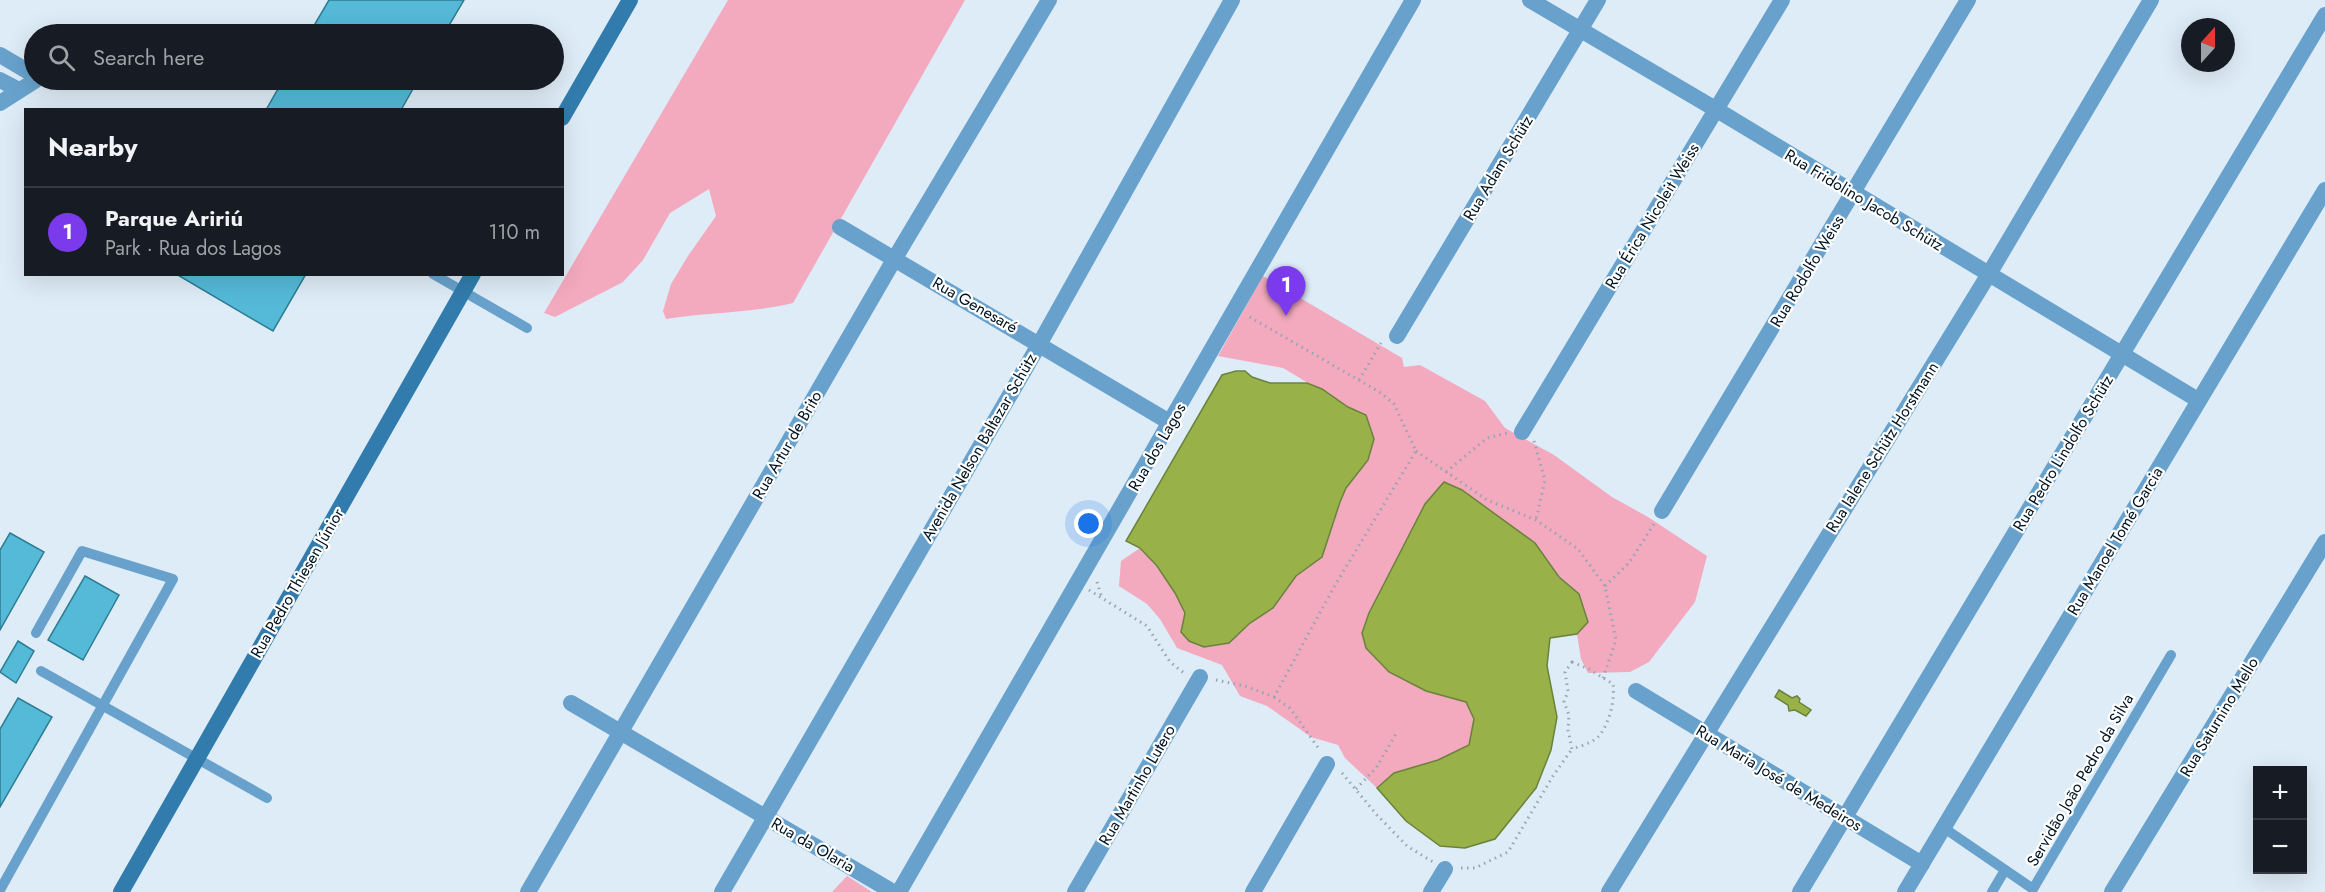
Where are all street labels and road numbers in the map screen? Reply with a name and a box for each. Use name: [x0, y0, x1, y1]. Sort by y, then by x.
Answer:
street label: Rua Adam Schütz: [1458, 111, 1539, 225]
street label: Rua Érica Nicoleit Weiss: [1599, 139, 1705, 293]
street label: Rua Fridolino Jacob Schütz: [1780, 144, 1948, 257]
street label: Rua Rodolfo Weiss: [1764, 211, 1850, 331]
street label: Rua Genesaré: [928, 271, 1022, 339]
street label: Avenida Nelson Baltazar Schütz: [916, 348, 1043, 545]
street label: Rua Ialene Schütz Horstmann: [1820, 357, 1944, 537]
street label: Rua Pedro Lindolfo Schütz: [2007, 370, 2119, 535]
street label: Rua Artur de Brito: [747, 386, 828, 503]
street label: Rua dos Lagos: [1122, 399, 1192, 495]
street label: Rua Manoel Tomé Garcia: [2062, 463, 2168, 619]
street label: Rua Pedro Thiesen Júnior: [245, 503, 350, 662]
street label: Rua Saturnino Mello: [2174, 653, 2264, 781]
street label: Servidão João Pedro da Silva: [2021, 689, 2139, 871]
street label: Rua Maria José de Medeiros: [1692, 719, 1866, 837]
street label: Rua Martinho Lutero: [1093, 720, 1181, 850]
street label: Rua da Olaria: [767, 812, 859, 878]

